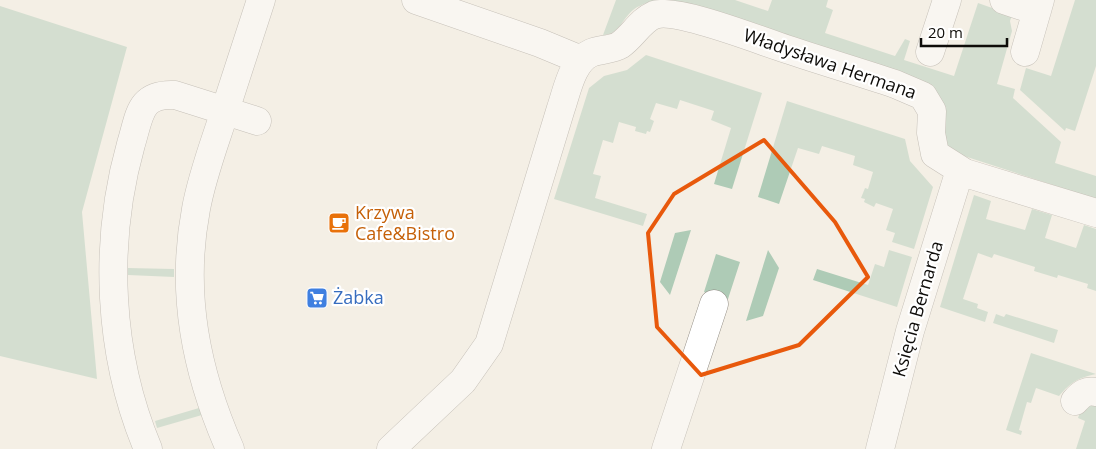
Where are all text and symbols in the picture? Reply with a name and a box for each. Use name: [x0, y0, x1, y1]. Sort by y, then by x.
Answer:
scale bar: [921, 15, 1007, 47]
street label: Władysława Hermana: [741, 22, 920, 104]
text: 20 m: [928, 22, 963, 42]
place label: Krzywa Cafe&Bistro: [355, 200, 455, 245]
cafe icon: Krzywa Cafe&Bistro: [327, 211, 351, 235]
street label: Księcia Bernarda: [886, 238, 948, 380]
place label: Żabka: [333, 285, 384, 309]
supermarket icon: Żabka: [305, 286, 329, 310]

